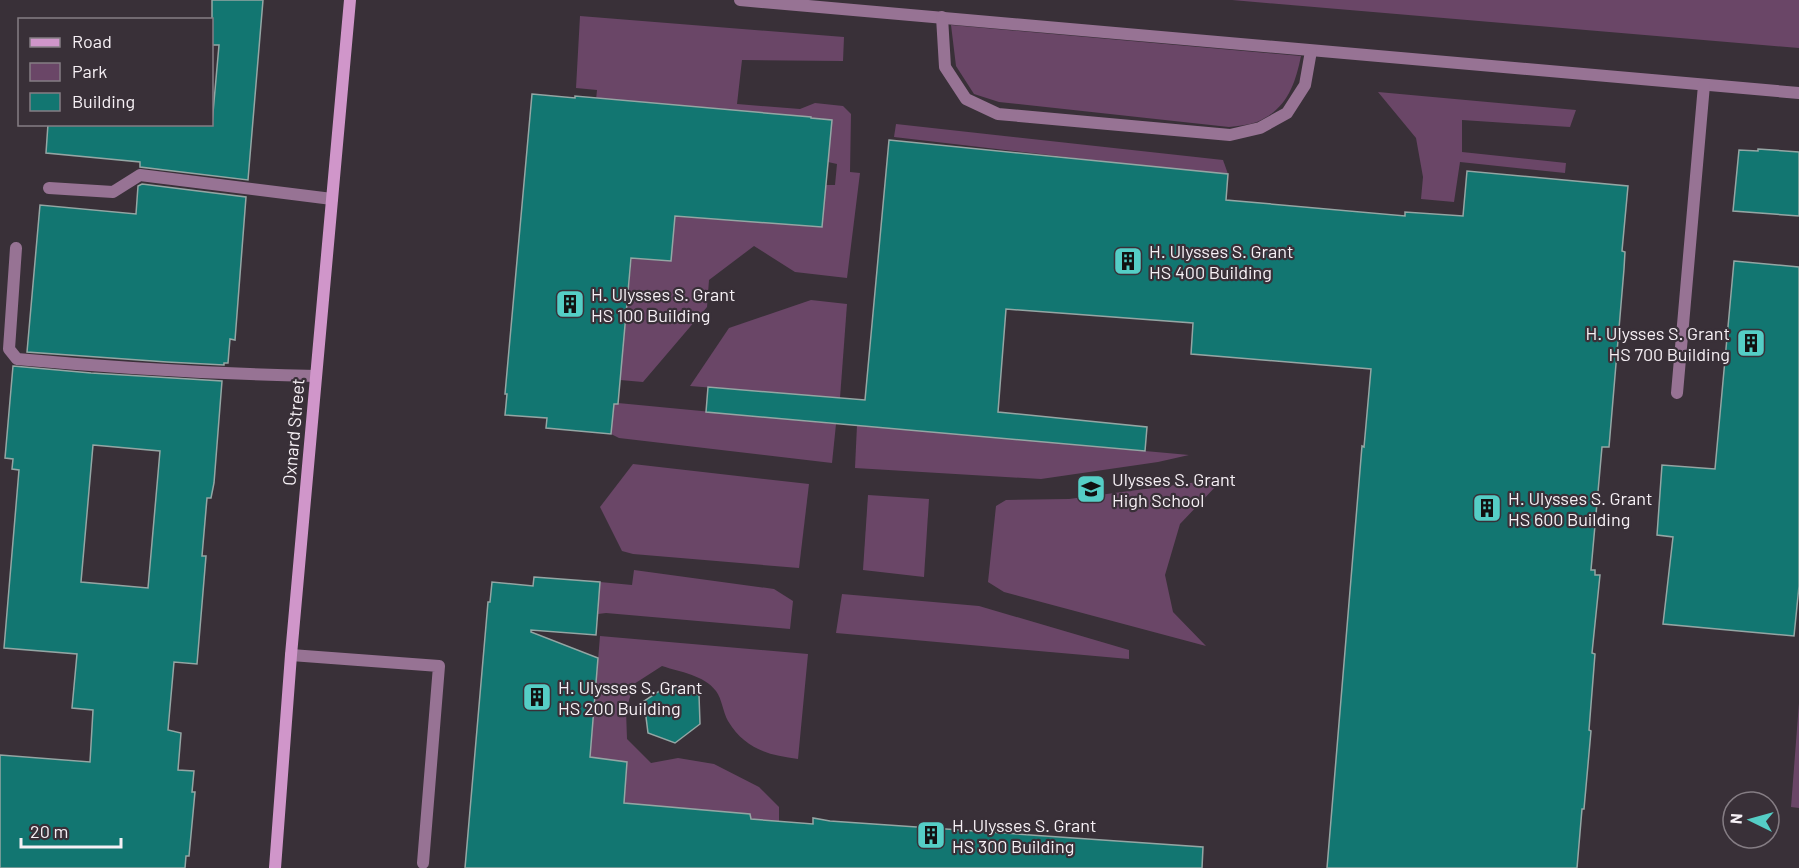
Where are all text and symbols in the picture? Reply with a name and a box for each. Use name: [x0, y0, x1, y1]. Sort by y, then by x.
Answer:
legend: [18, 18, 213, 126]
text: Road: [72, 30, 112, 52]
text: Park: [72, 60, 107, 82]
text: Building: [72, 90, 135, 112]
place label: H. Ulysses S. Grant HS 400 Building: [1149, 240, 1294, 283]
building icon: H. Ulysses S. Grant HS 400 Building: [1112, 245, 1144, 277]
place label: H. Ulysses S. Grant HS 100 Building: [591, 283, 736, 326]
building icon: H. Ulysses S. Grant HS 100 Building: [554, 288, 586, 320]
place label: H. Ulysses S. Grant HS 700 Building: [1585, 322, 1730, 365]
building icon: H. Ulysses S. Grant HS 700 Building: [1735, 327, 1767, 359]
street label: Oxnard Street: [277, 377, 309, 487]
place label: Ulysses S. Grant High School: [1112, 468, 1236, 511]
school or university icon: Ulysses S. Grant High School: [1075, 473, 1107, 505]
place label: H. Ulysses S. Grant HS 600 Building: [1508, 487, 1653, 530]
building icon: H. Ulysses S. Grant HS 600 Building: [1471, 492, 1503, 524]
place label: H. Ulysses S. Grant HS 200 Building: [558, 676, 703, 719]
building icon: H. Ulysses S. Grant HS 200 Building: [521, 681, 553, 713]
north arrow: [1721, 790, 1781, 850]
scale bar: [21, 811, 122, 849]
text: N: [1726, 813, 1745, 825]
place label: H. Ulysses S. Grant HS 300 Building: [952, 814, 1097, 857]
building icon: H. Ulysses S. Grant HS 300 Building: [915, 819, 947, 851]
text: 20 m: [30, 820, 68, 842]

